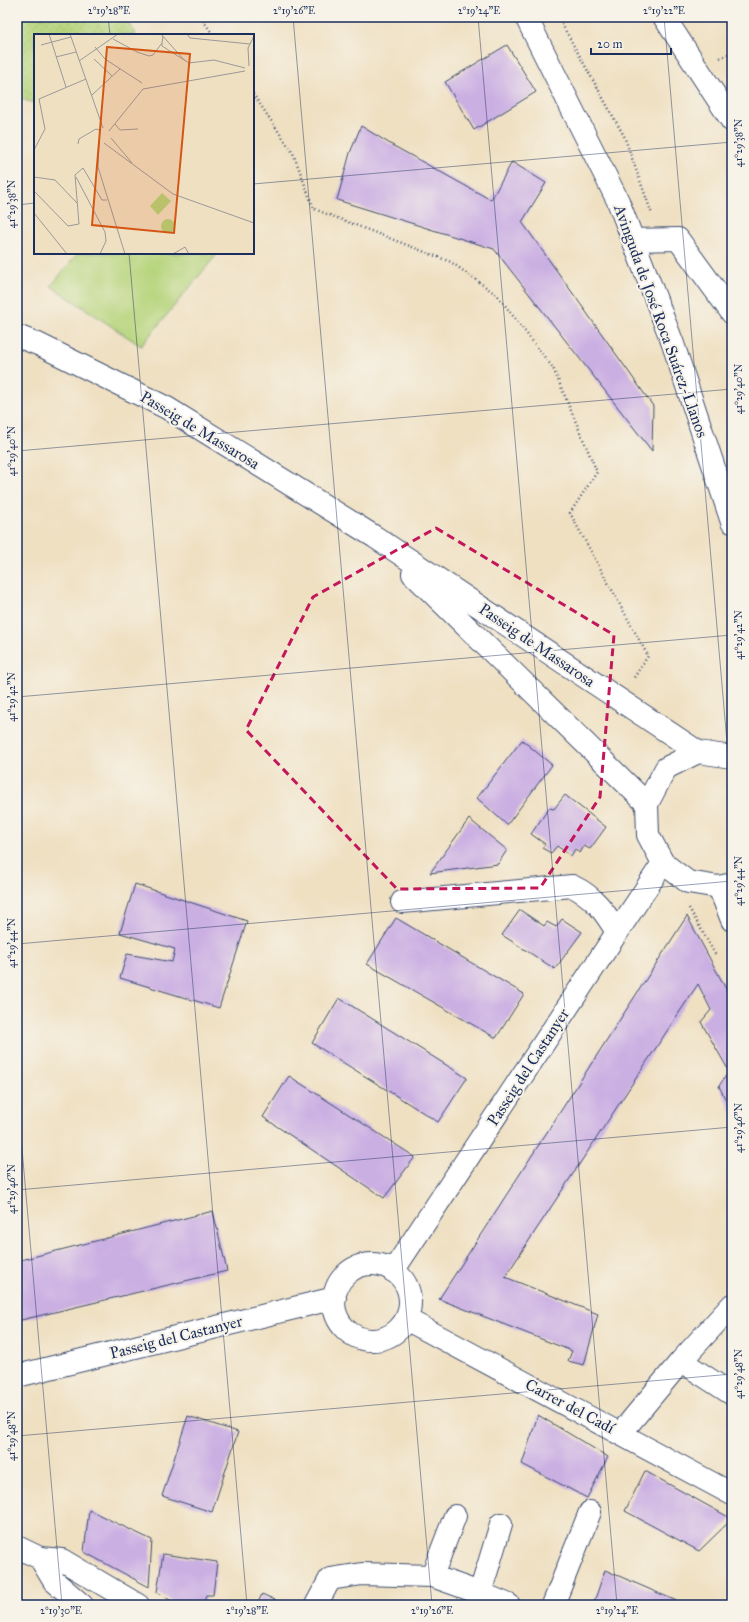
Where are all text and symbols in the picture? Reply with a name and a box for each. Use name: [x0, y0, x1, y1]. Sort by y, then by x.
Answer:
text: 2°19'28"E: [88, 5, 130, 17]
text: 2°19'26"E: [273, 5, 315, 17]
text: 2°19'24"E: [458, 5, 500, 17]
text: 2°19'22"E: [643, 5, 685, 17]
scale bar: [591, 30, 671, 56]
inset map: [34, 34, 254, 254]
text: 20 m: [597, 37, 623, 51]
text: 41°29'38"N: [733, 118, 745, 167]
text: 41°29'38"N: [6, 179, 18, 228]
street label: Avinguda de José Roca Suárez-Llanos: [609, 201, 712, 441]
text: 41°29'40"N: [733, 363, 745, 414]
street label: Passeig de Massarosa: [136, 387, 263, 474]
text: 41°29'40"N: [6, 425, 18, 476]
street label: Passeig de Massarosa: [475, 599, 599, 692]
text: 41°29'42"N: [733, 610, 745, 660]
text: 41°29'42"N: [6, 672, 18, 722]
text: 41°29'44"N: [733, 855, 745, 906]
text: 41°29'44"N: [6, 917, 18, 968]
street label: Passeig del Castanyer: [483, 1005, 574, 1130]
text: 41°29'46"N: [733, 1103, 745, 1153]
text: 41°29'46"N: [6, 1164, 18, 1214]
street label: Passeig del Castanyer: [108, 1311, 245, 1364]
text: 41°29'48"N: [733, 1349, 745, 1399]
street label: Carrer del Cadí: [522, 1375, 618, 1438]
text: 41°29'48"N: [6, 1411, 18, 1461]
text: 2°19'30"E: [40, 1605, 82, 1617]
text: 2°19'28"E: [226, 1605, 268, 1617]
text: 2°19'26"E: [411, 1605, 453, 1617]
text: 2°19'24"E: [596, 1605, 638, 1617]

